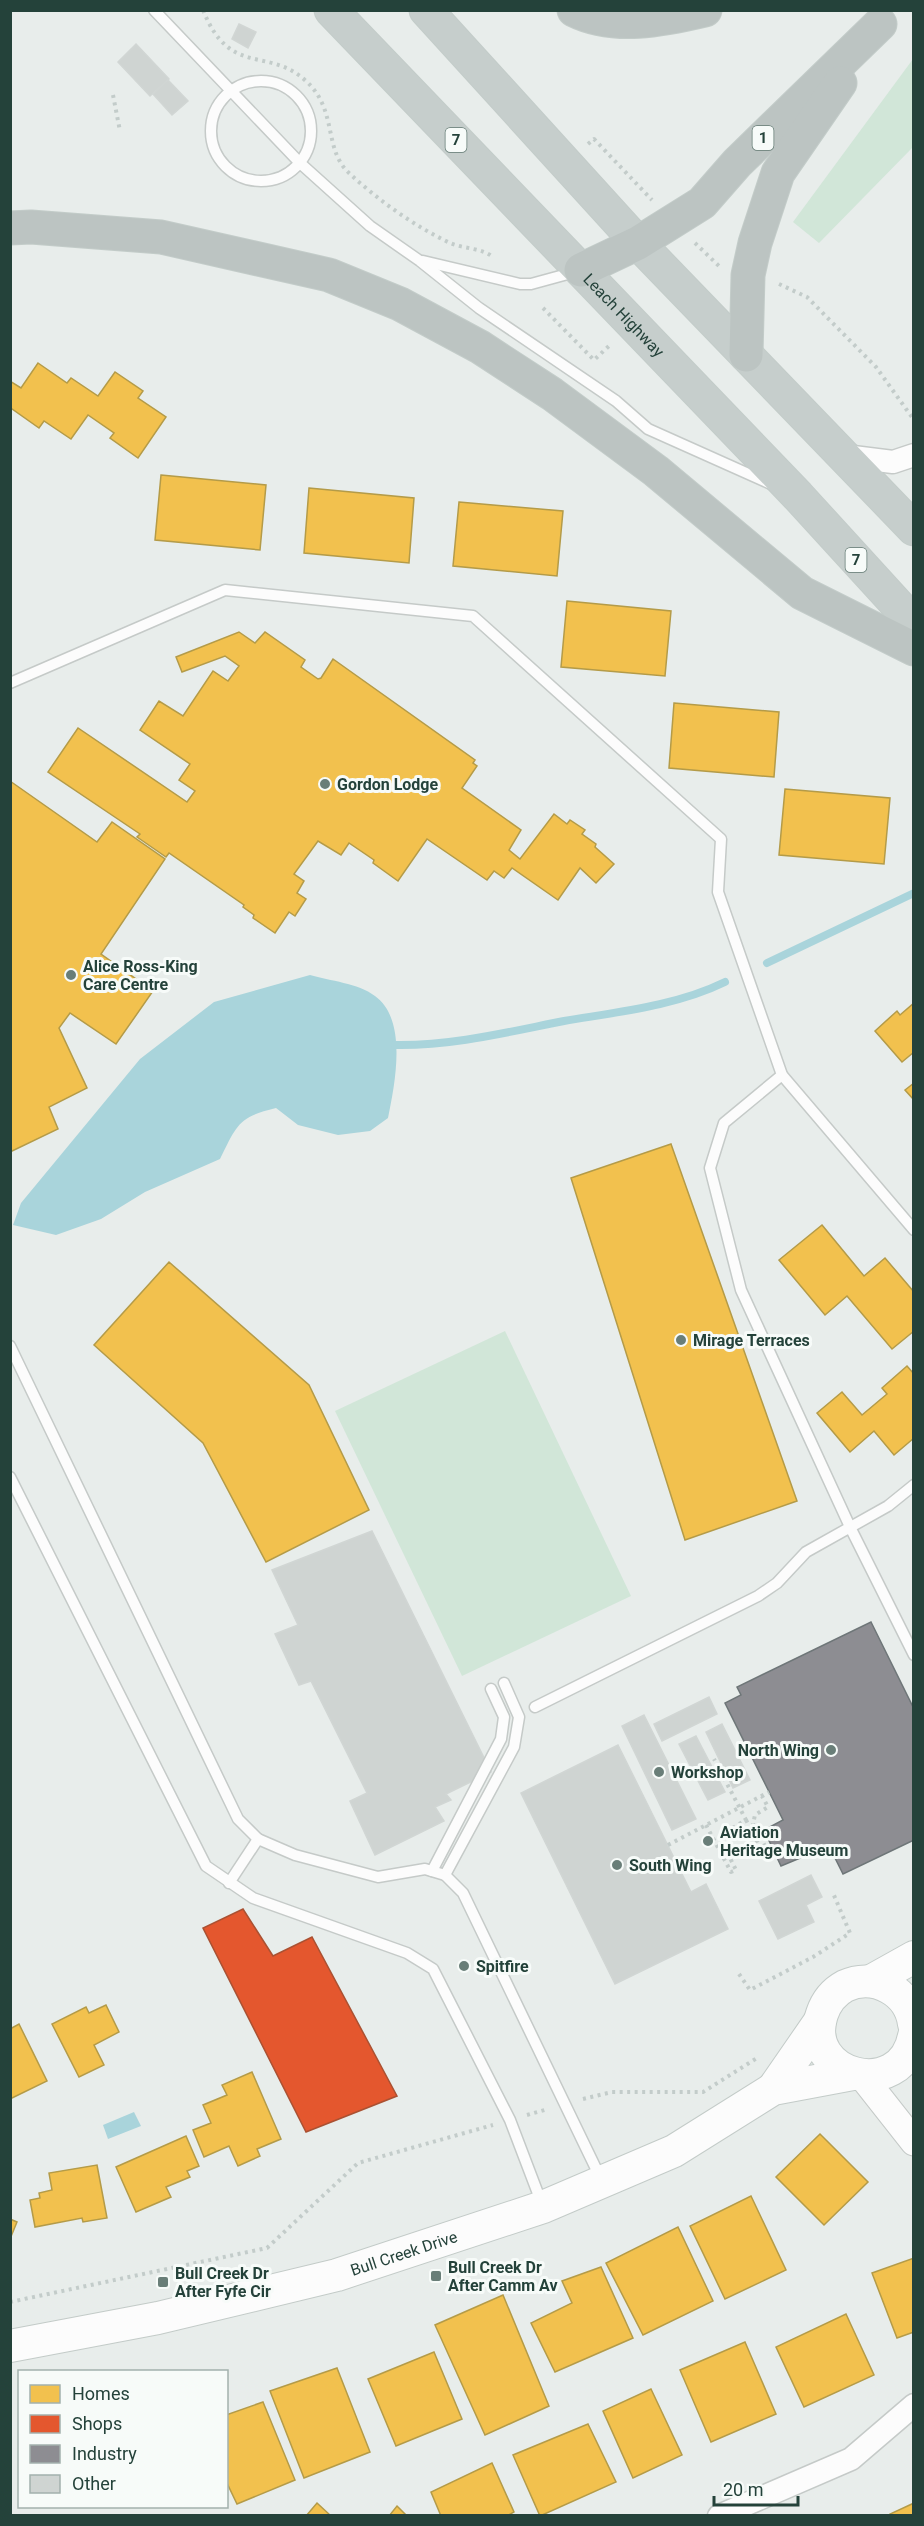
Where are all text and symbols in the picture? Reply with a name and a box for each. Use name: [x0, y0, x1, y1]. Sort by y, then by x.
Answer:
road number: 1: [752, 126, 774, 150]
road number: 7: [446, 128, 466, 152]
street label: Leach Highway: [579, 270, 668, 361]
road number: 7: [846, 548, 866, 572]
place label: Gordon Lodge: [337, 775, 438, 794]
marker: Gordon Lodge: [318, 777, 332, 791]
place label: Alice Ross-King Care Centre: [83, 957, 198, 994]
marker: Alice Ross-King Care Centre: [64, 968, 78, 982]
place label: Mirage Terraces: [693, 1331, 810, 1350]
marker: Mirage Terraces: [674, 1333, 688, 1347]
place label: North Wing: [738, 1741, 819, 1760]
marker: North Wing: [824, 1743, 838, 1757]
place label: Workshop: [671, 1763, 743, 1782]
marker: Workshop: [652, 1765, 666, 1779]
place label: Aviation Heritage Museum: [720, 1823, 848, 1860]
marker: Aviation Heritage Museum: [701, 1834, 715, 1848]
place label: South Wing: [629, 1856, 712, 1875]
marker: South Wing: [610, 1858, 624, 1872]
place label: Spitfire: [476, 1957, 529, 1976]
marker: Spitfire: [457, 1959, 471, 1973]
street label: Bull Creek Drive: [348, 2227, 460, 2280]
place label: Bull Creek Dr After Camm Av: [448, 2258, 558, 2295]
place label: Bull Creek Dr After Fyfe Cir: [175, 2264, 271, 2301]
marker: Bull Creek Dr After Camm Av: [429, 2269, 443, 2283]
marker: Bull Creek Dr After Fyfe Cir: [156, 2275, 170, 2289]
legend: [18, 2370, 228, 2508]
text: Homes: [72, 2383, 130, 2404]
text: Shops: [72, 2413, 122, 2434]
text: Industry: [72, 2443, 137, 2464]
scale bar: [714, 2469, 798, 2507]
text: Other: [72, 2473, 116, 2494]
text: 20 m: [723, 2479, 763, 2500]

